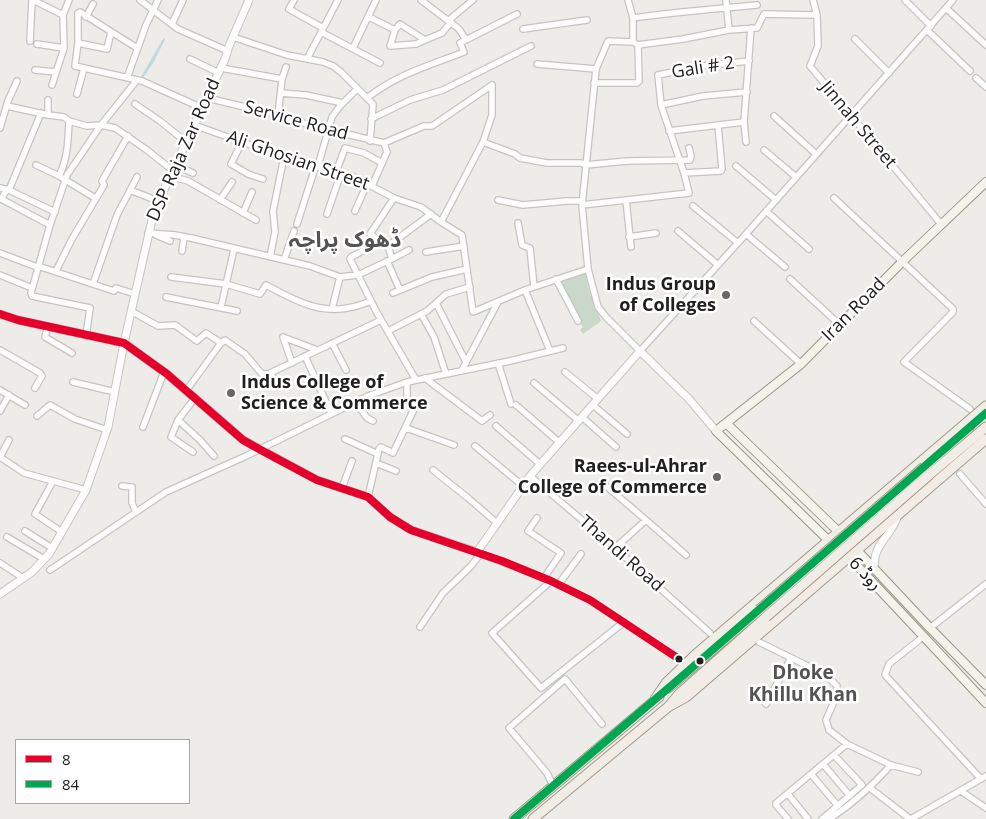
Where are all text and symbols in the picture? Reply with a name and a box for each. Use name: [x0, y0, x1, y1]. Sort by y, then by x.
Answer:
street label: Gali # 2: [670, 52, 736, 84]
street label: DSP Raja Zar Road: [143, 75, 225, 225]
street label: Jinnah Street: [815, 77, 901, 173]
street label: Service Road: [241, 97, 351, 145]
street label: Ali Ghosian Street: [224, 126, 372, 196]
district label: ڈھوک پراچہ: [289, 228, 401, 254]
place label: Indus Group of Colleges: [606, 274, 716, 316]
street label: Iran Road: [818, 274, 890, 346]
marker: Indus Group of Colleges: [720, 289, 732, 301]
place label: Indus College of Science & Commerce: [241, 372, 428, 414]
marker: Indus College of Science & Commerce: [225, 387, 237, 399]
place label: Raees-ul-Ahrar College of Commerce: [518, 456, 707, 498]
marker: Raees-ul-Ahrar College of Commerce: [711, 471, 723, 483]
street label: Thandi Road: [574, 511, 668, 597]
street label: روڈ 6: [844, 553, 886, 595]
unlabelled marker: [674, 654, 684, 664]
unlabelled marker: [695, 656, 705, 666]
district label: Dhoke Khillu Khan: [749, 663, 857, 707]
legend: [15, 739, 190, 804]
text: 8: [62, 749, 71, 769]
text: 84: [62, 774, 79, 794]

